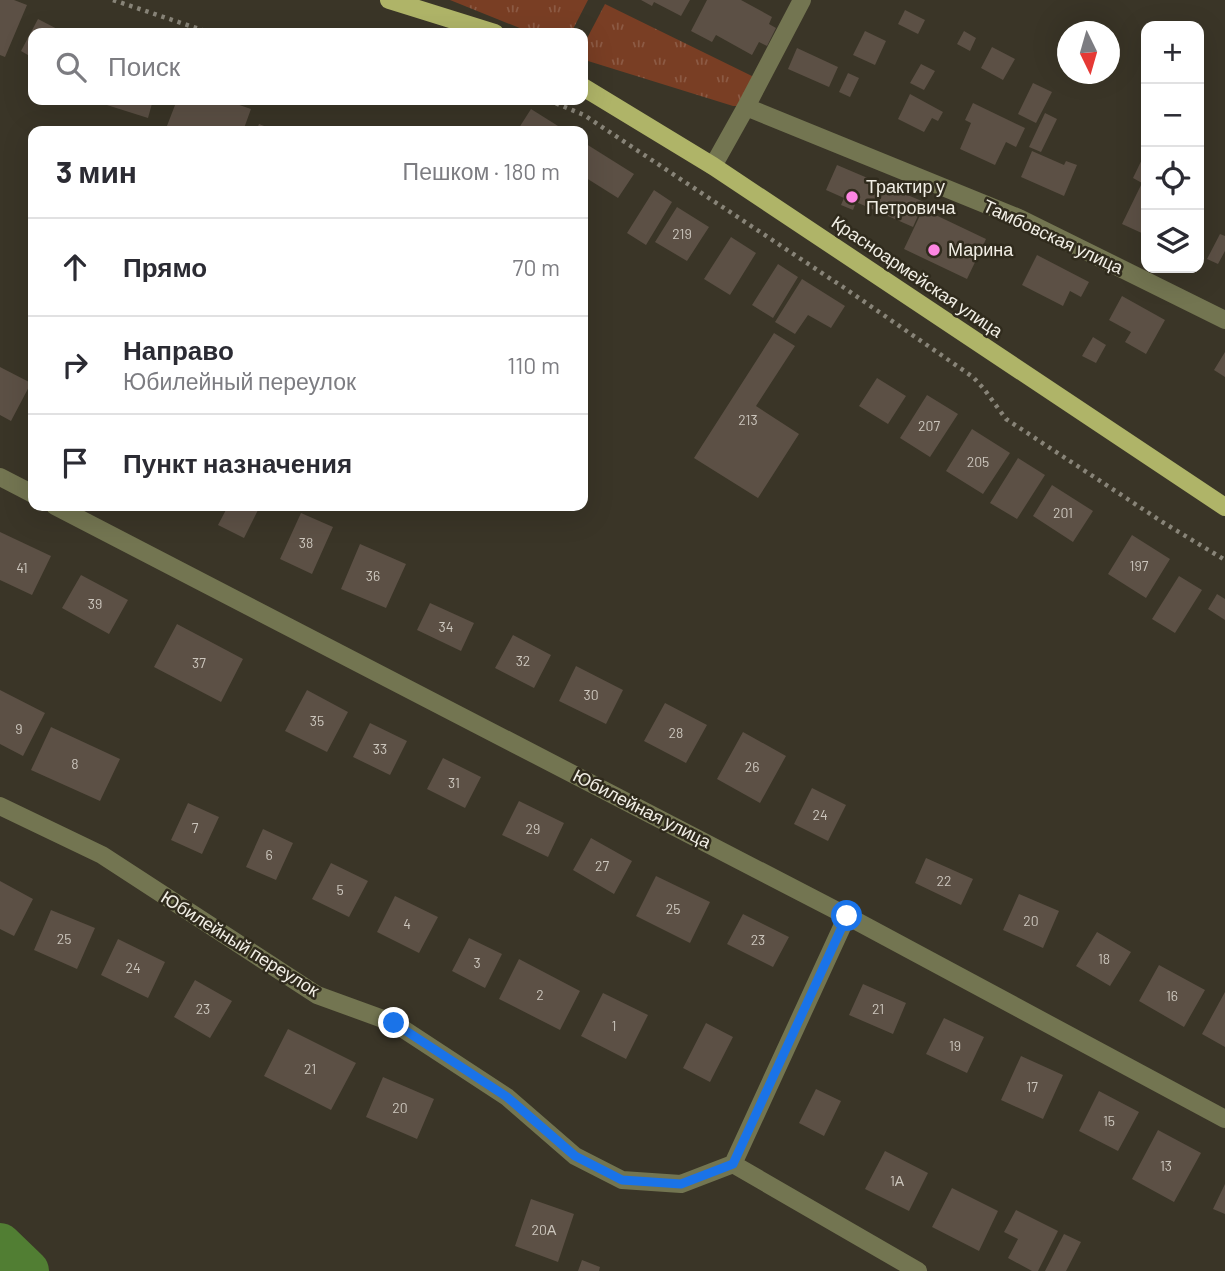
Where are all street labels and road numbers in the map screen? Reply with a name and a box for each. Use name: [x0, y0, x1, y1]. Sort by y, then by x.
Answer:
street label: Тамбовская улица: [980, 194, 1128, 279]
street label: Красноармейская улица: [828, 211, 1008, 342]
street label: Юбилейная улица: [570, 764, 716, 853]
street label: Юбилейный переулок: [157, 885, 324, 1001]

